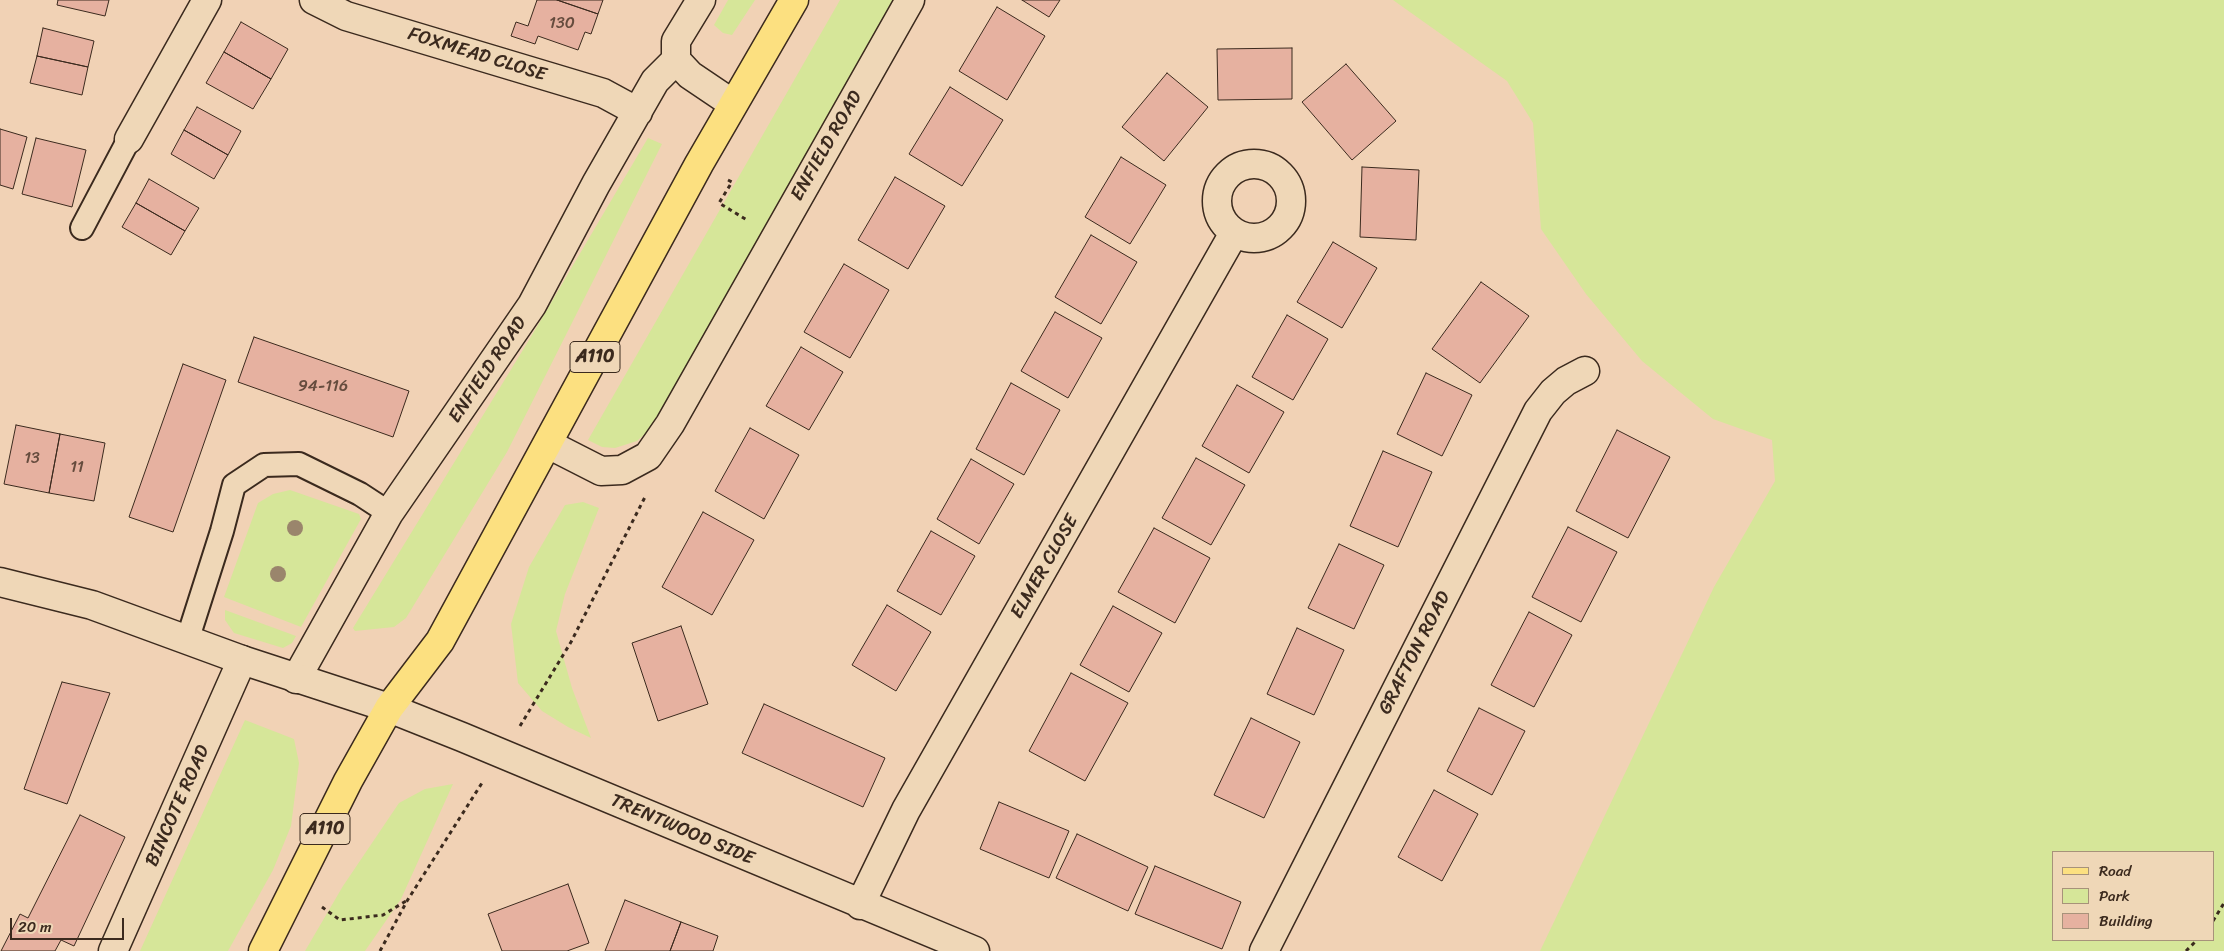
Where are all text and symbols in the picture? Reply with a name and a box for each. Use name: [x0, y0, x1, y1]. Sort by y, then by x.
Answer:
house number: 130: [549, 14, 575, 34]
street label: FOXMEAD CLOSE: [405, 23, 549, 87]
street label: ENFIELD ROAD: [786, 87, 868, 205]
street label: ENFIELD ROAD: [444, 313, 532, 427]
road number: A110: [570, 342, 620, 372]
house number: 94-116: [298, 377, 348, 397]
house number: 13: [24, 449, 40, 469]
house number: 11: [70, 458, 84, 478]
street label: ELMER CLOSE: [1006, 511, 1084, 623]
street label: GRAFTON ROAD: [1374, 588, 1456, 718]
street label: BINCOTE ROAD: [141, 742, 215, 870]
street label: TRENTWOOD SIDE: [607, 789, 757, 871]
road number: A110: [300, 814, 350, 844]
legend: [2052, 851, 2214, 941]
text: Road: [2099, 858, 2131, 884]
text: Park: [2099, 883, 2130, 909]
scale bar: [12, 908, 126, 940]
text: Building: [2099, 908, 2153, 934]
text: 20 m: [18, 914, 52, 940]

